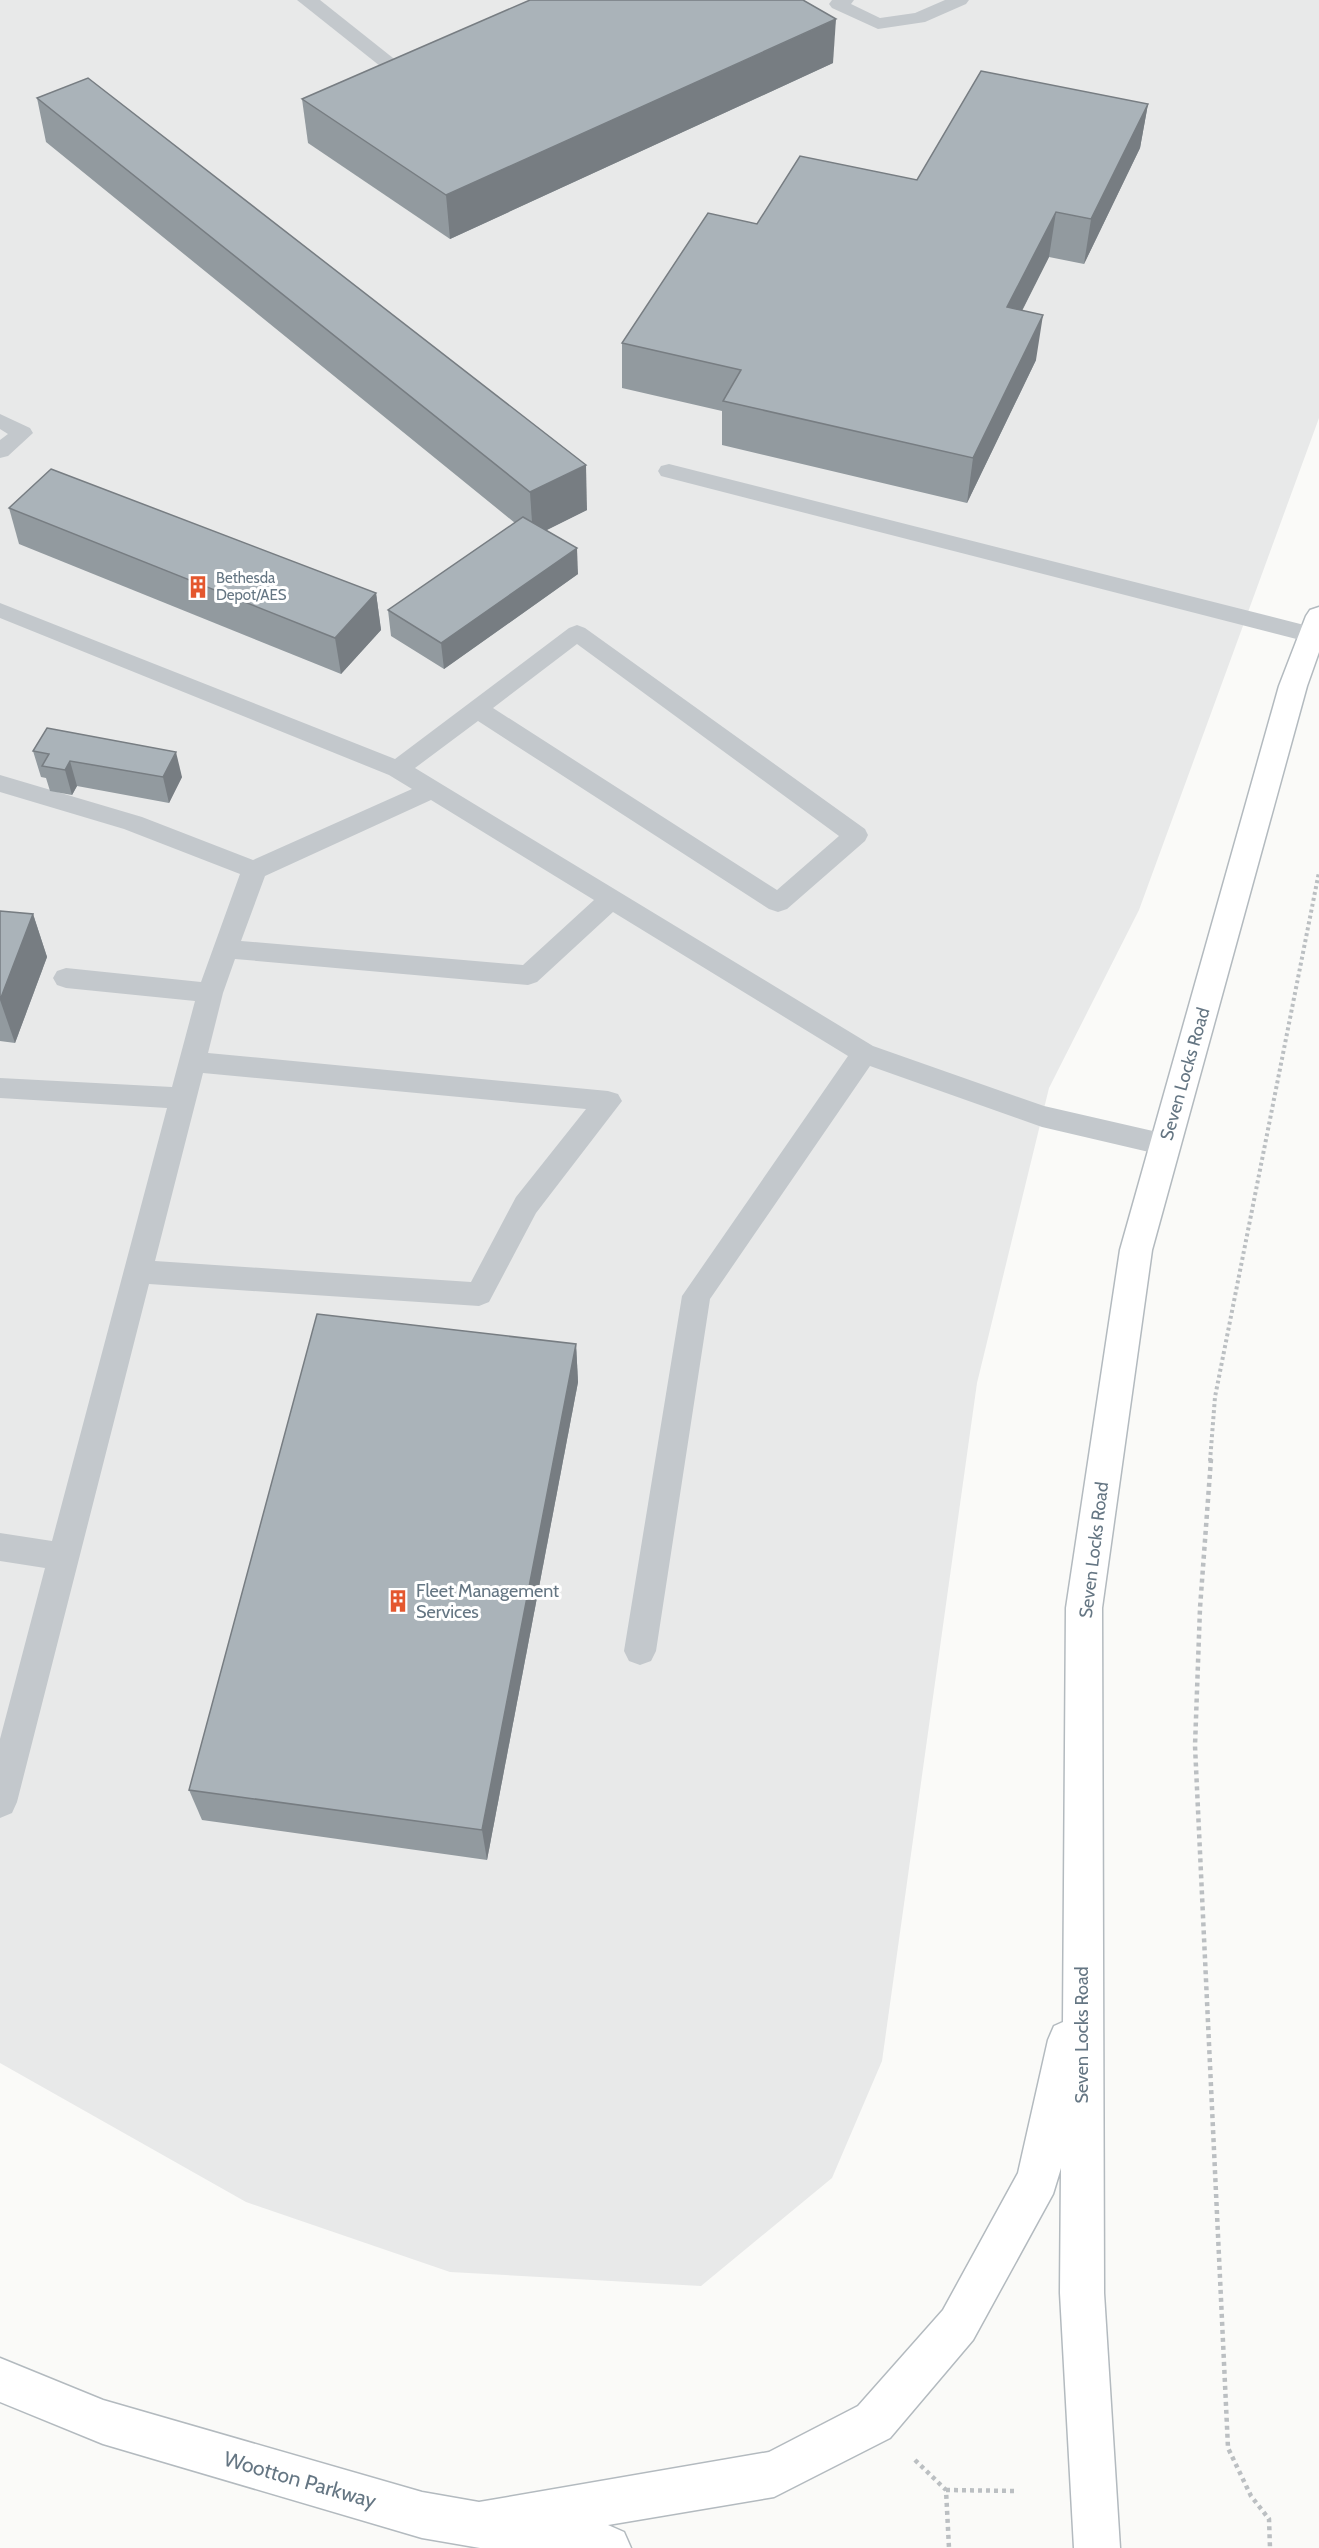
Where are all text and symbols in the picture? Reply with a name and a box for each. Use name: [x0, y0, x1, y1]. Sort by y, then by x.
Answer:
place label: Bethesda Depot/AES: [216, 569, 287, 604]
building icon: Bethesda Depot/AES: [185, 574, 211, 600]
street label: Seven Locks Road: [1156, 1005, 1214, 1143]
street label: Seven Locks Road: [1075, 1481, 1113, 1619]
place label: Fleet Management Services: [416, 1580, 559, 1623]
building icon: Fleet Management Services: [385, 1588, 411, 1614]
street label: Seven Locks Road: [1071, 1966, 1093, 2104]
street label: Wootton Parkway: [221, 2446, 380, 2513]

